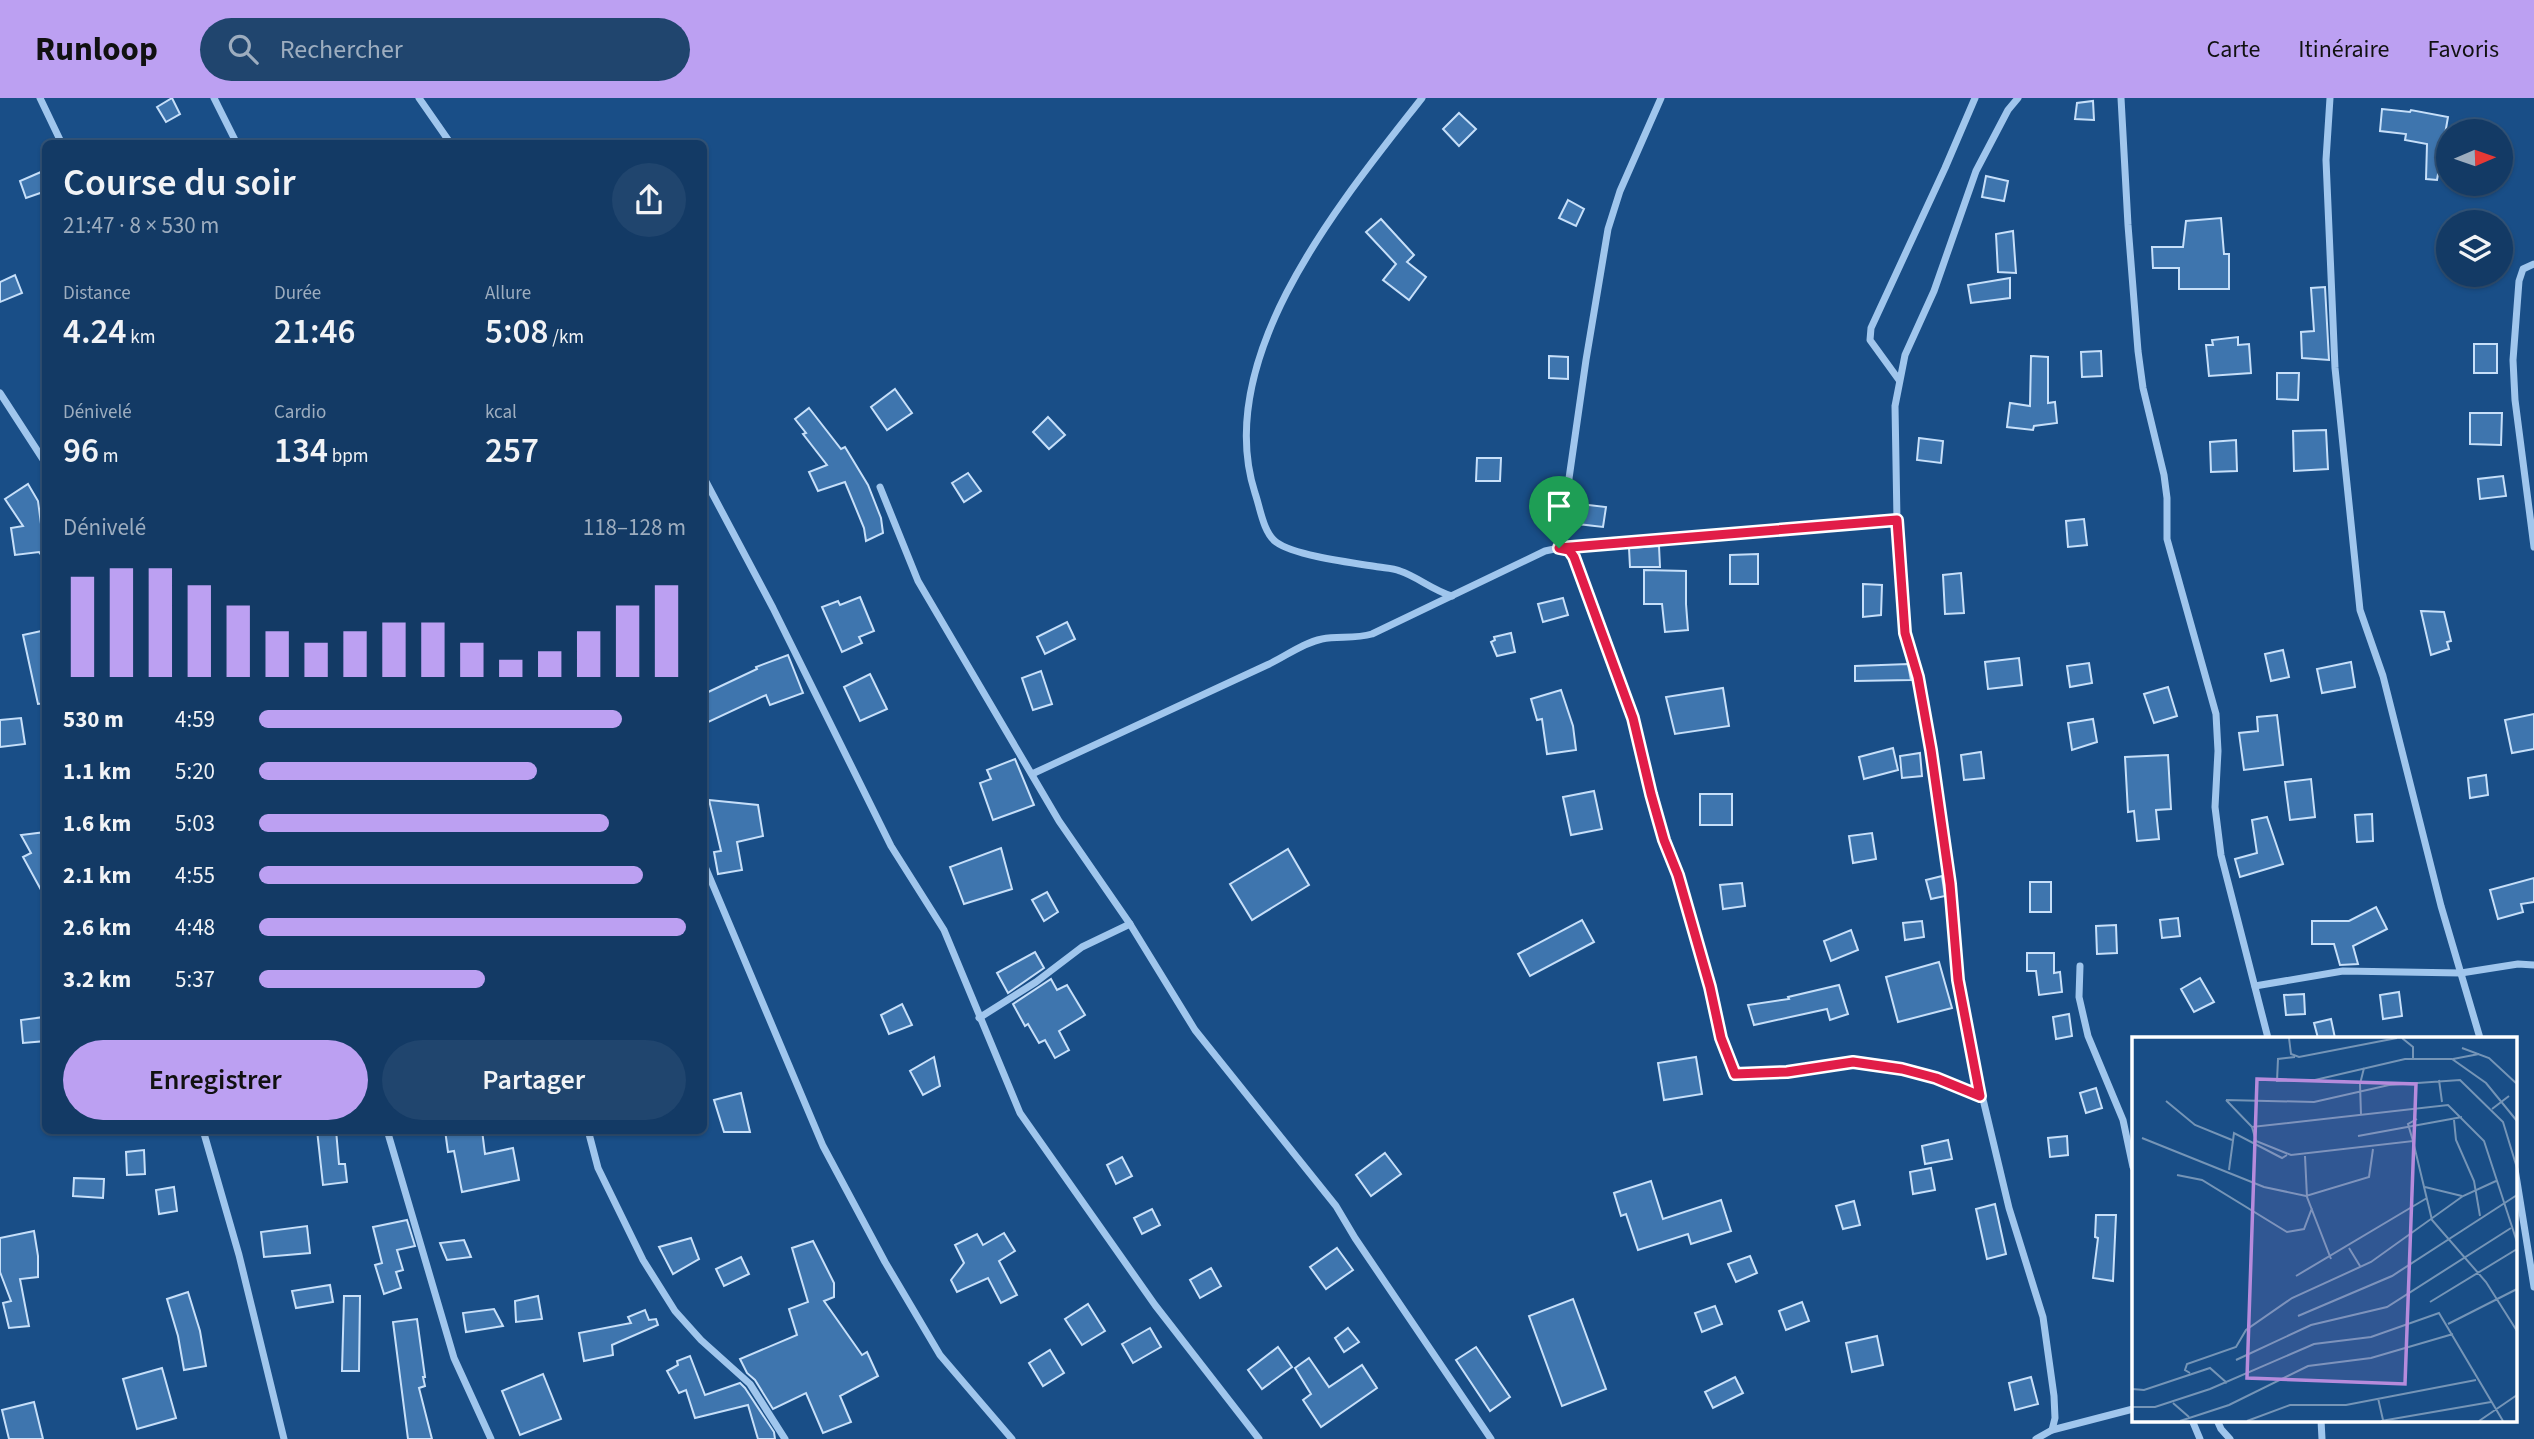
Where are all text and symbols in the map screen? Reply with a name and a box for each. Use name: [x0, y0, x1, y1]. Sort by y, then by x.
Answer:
search box: [200, 18, 690, 81]
text: Runloop: [35, 26, 158, 73]
icon: search: [224, 30, 262, 68]
text: Rechercher: [280, 31, 403, 68]
text: Carte: [2206, 32, 2260, 67]
text: Itinéraire: [2298, 32, 2389, 67]
text: Favoris: [2427, 32, 2499, 67]
north arrow: [2436, 119, 2513, 196]
map controls: [2436, 119, 2513, 287]
text: Course du soir: [63, 156, 296, 210]
button: share: [612, 163, 686, 237]
text: 21:47 · 8 × 530 m: [63, 209, 219, 242]
button: layers: [2436, 210, 2513, 287]
text: Distance: [63, 280, 131, 307]
text: Durée: [274, 280, 321, 307]
text: Allure: [485, 280, 531, 307]
text: 4.24: [63, 307, 127, 357]
text: 21:46: [274, 307, 355, 357]
text: 5:08: [485, 307, 549, 357]
text: km: [127, 324, 155, 351]
text: /km: [549, 324, 584, 351]
text: Dénivelé: [63, 399, 132, 426]
text: Cardio: [274, 399, 326, 426]
text: kcal: [485, 399, 517, 426]
text: 96: [63, 426, 99, 476]
text: 134: [274, 426, 328, 476]
text: 257: [485, 426, 539, 476]
text: m: [99, 443, 118, 470]
text: bpm: [328, 443, 368, 470]
pin: [1529, 476, 1589, 548]
icon: arrive: [1540, 487, 1578, 525]
text: Dénivelé: [63, 511, 146, 544]
text: 118–128 m: [583, 511, 686, 544]
text: 530 m: [63, 703, 124, 736]
text: 4:59: [175, 703, 215, 736]
text: 1.1 km: [63, 755, 131, 788]
text: 5:20: [175, 755, 215, 788]
text: 1.6 km: [63, 807, 131, 840]
text: 5:03: [175, 807, 215, 840]
text: 2.1 km: [63, 859, 131, 892]
text: 4:55: [175, 859, 215, 892]
text: 2.6 km: [63, 911, 131, 944]
text: 4:48: [175, 911, 215, 944]
text: 3.2 km: [63, 963, 131, 996]
text: 5:37: [175, 963, 215, 996]
inset map: [2132, 1037, 2516, 1422]
button: Enregistrer: [63, 1040, 368, 1120]
button: Partager: [382, 1040, 686, 1120]

